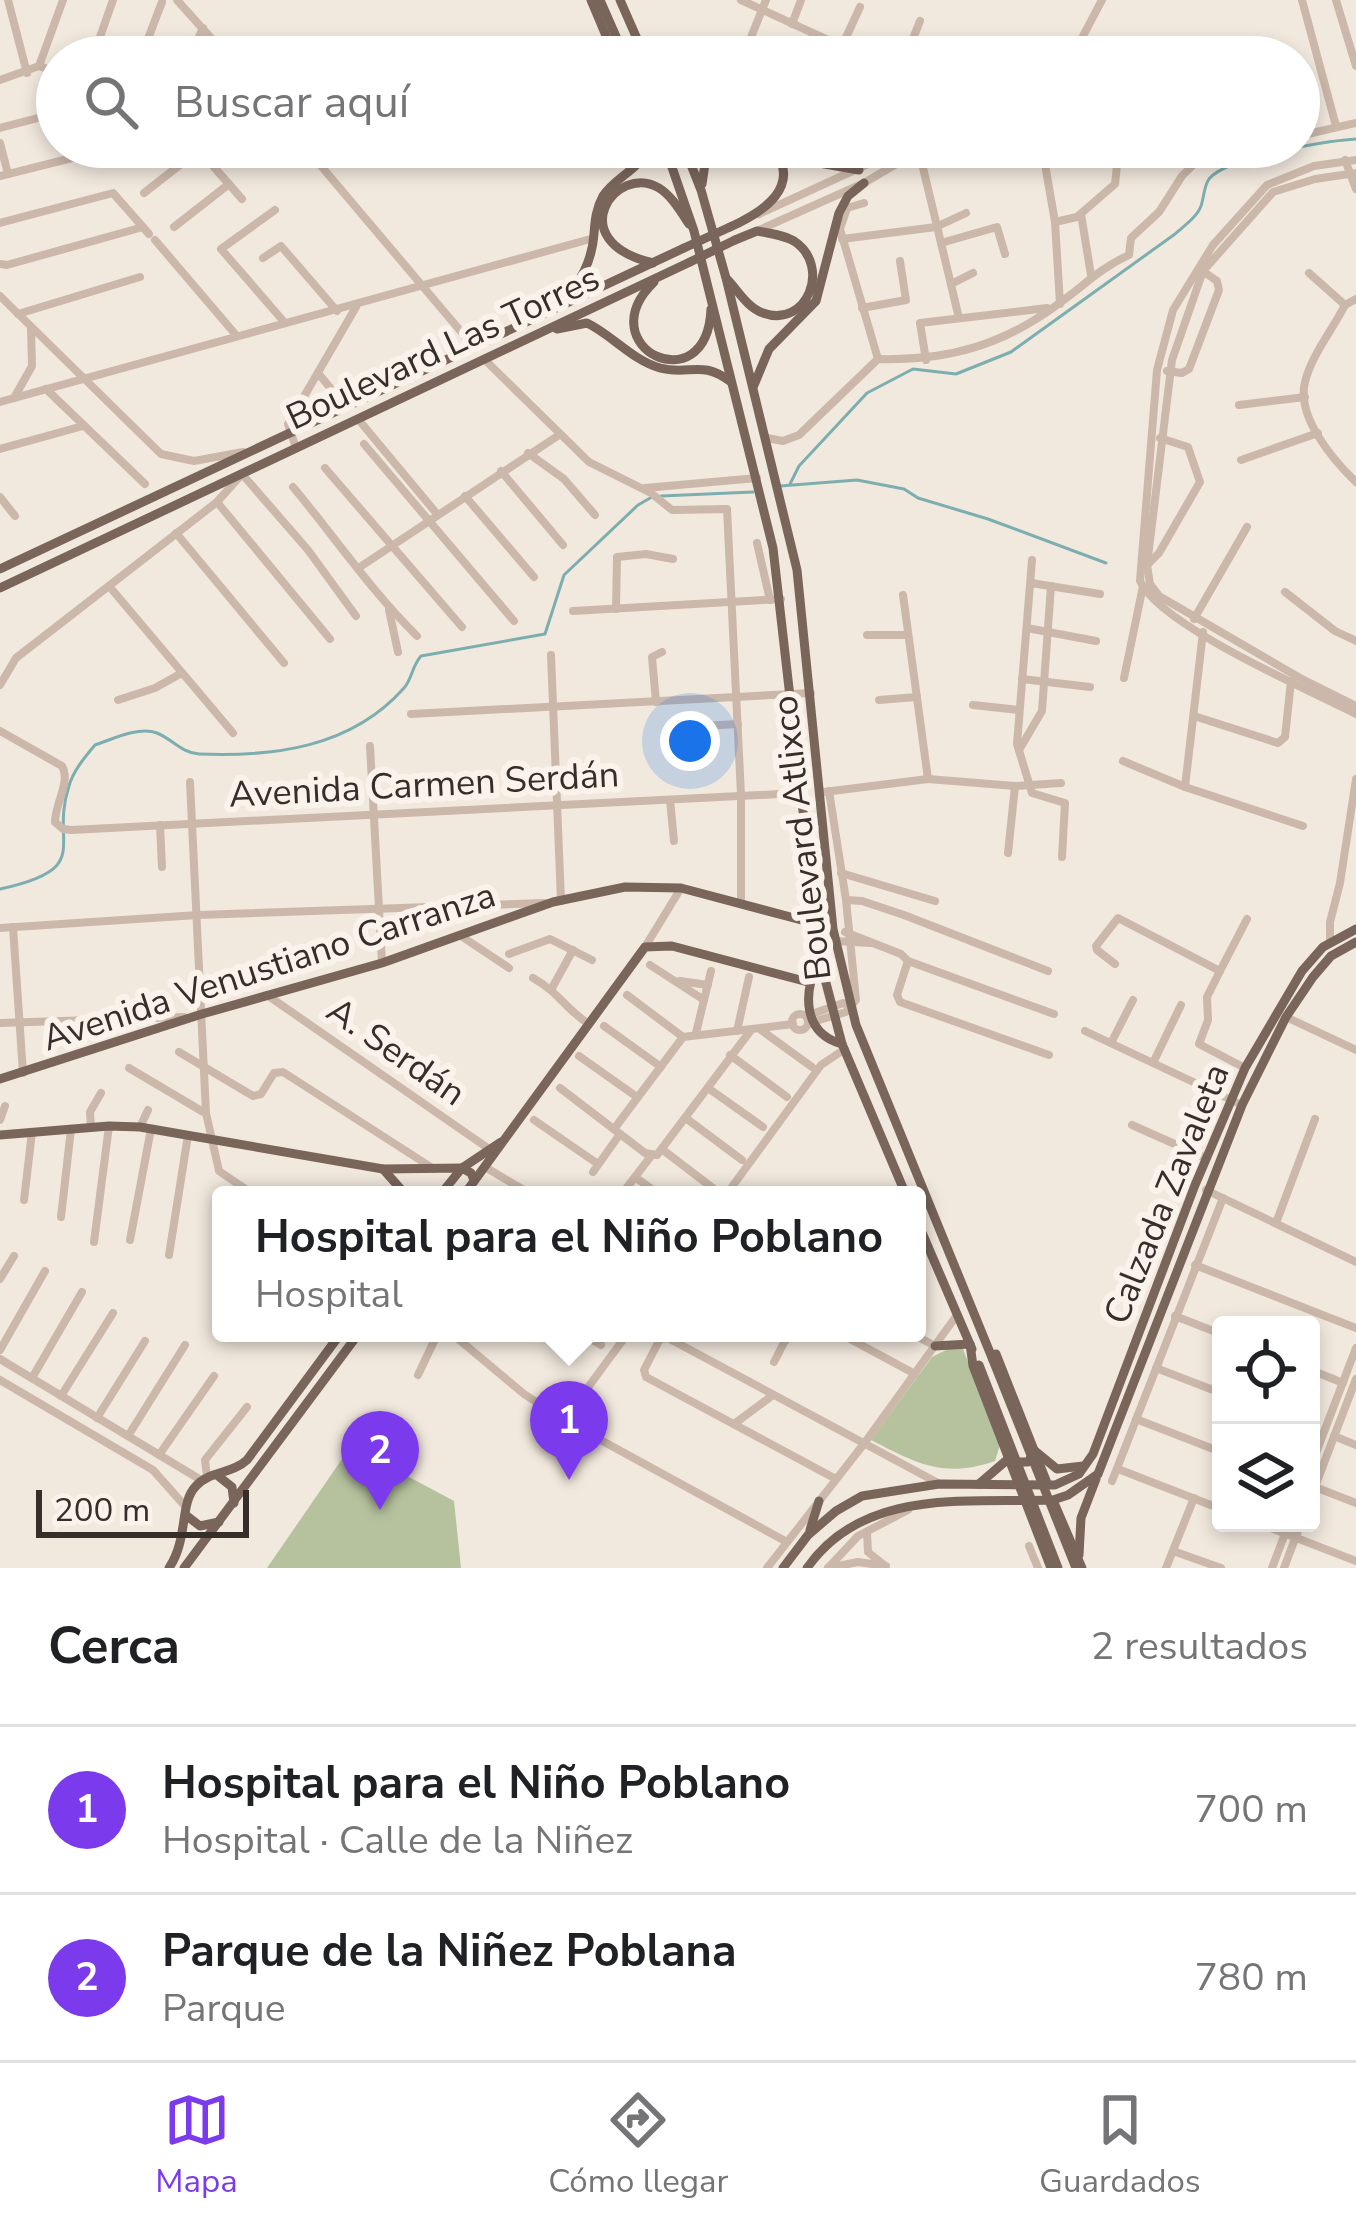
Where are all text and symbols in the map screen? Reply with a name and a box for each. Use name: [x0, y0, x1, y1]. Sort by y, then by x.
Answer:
search box: [36, 36, 1320, 168]
icon: search: [78, 69, 144, 135]
text: Buscar aquí: [174, 72, 409, 133]
street label: Boulevard Las Torres: [278, 254, 608, 442]
street label: Boulevard Atlixco: [760, 693, 844, 983]
your location: [660, 711, 720, 771]
street label: Avenida Carmen Serdán: [228, 750, 620, 820]
street label: Avenida Venustiano Carranza: [36, 871, 502, 1063]
street label: A. Serdán: [317, 986, 475, 1118]
street label: Calzada Zavaleta: [1092, 1057, 1242, 1331]
popup: [212, 1186, 926, 1342]
text: Hospital para el Niño Poblano: [255, 1207, 883, 1268]
text: Hospital: [255, 1268, 403, 1321]
map controls: [1212, 1316, 1320, 1532]
button: locate: [1212, 1316, 1320, 1424]
pin: 1: [530, 1381, 608, 1480]
pin: 2: [341, 1411, 419, 1510]
button: layers: [1212, 1424, 1320, 1532]
scale bar: [36, 1484, 249, 1537]
text: 200 m: [54, 1488, 150, 1533]
text: Cerca: [48, 1611, 180, 1681]
text: 2 resultados: [1091, 1620, 1308, 1673]
text: Hospital para el Niño Poblano: [162, 1753, 790, 1814]
text: 1: [75, 1783, 99, 1836]
text: 700 m: [1194, 1783, 1308, 1836]
text: Hospital · Calle de la Niñez: [162, 1814, 633, 1867]
text: Parque de la Niñez Poblana: [162, 1921, 737, 1982]
text: 2: [75, 1951, 99, 2004]
text: 780 m: [1194, 1951, 1308, 2004]
text: Parque: [162, 1982, 286, 2035]
tab: Mapa: [155, 2087, 238, 2204]
tab: Cómo llegar: [548, 2087, 728, 2204]
tab: Guardados: [1039, 2087, 1201, 2204]

